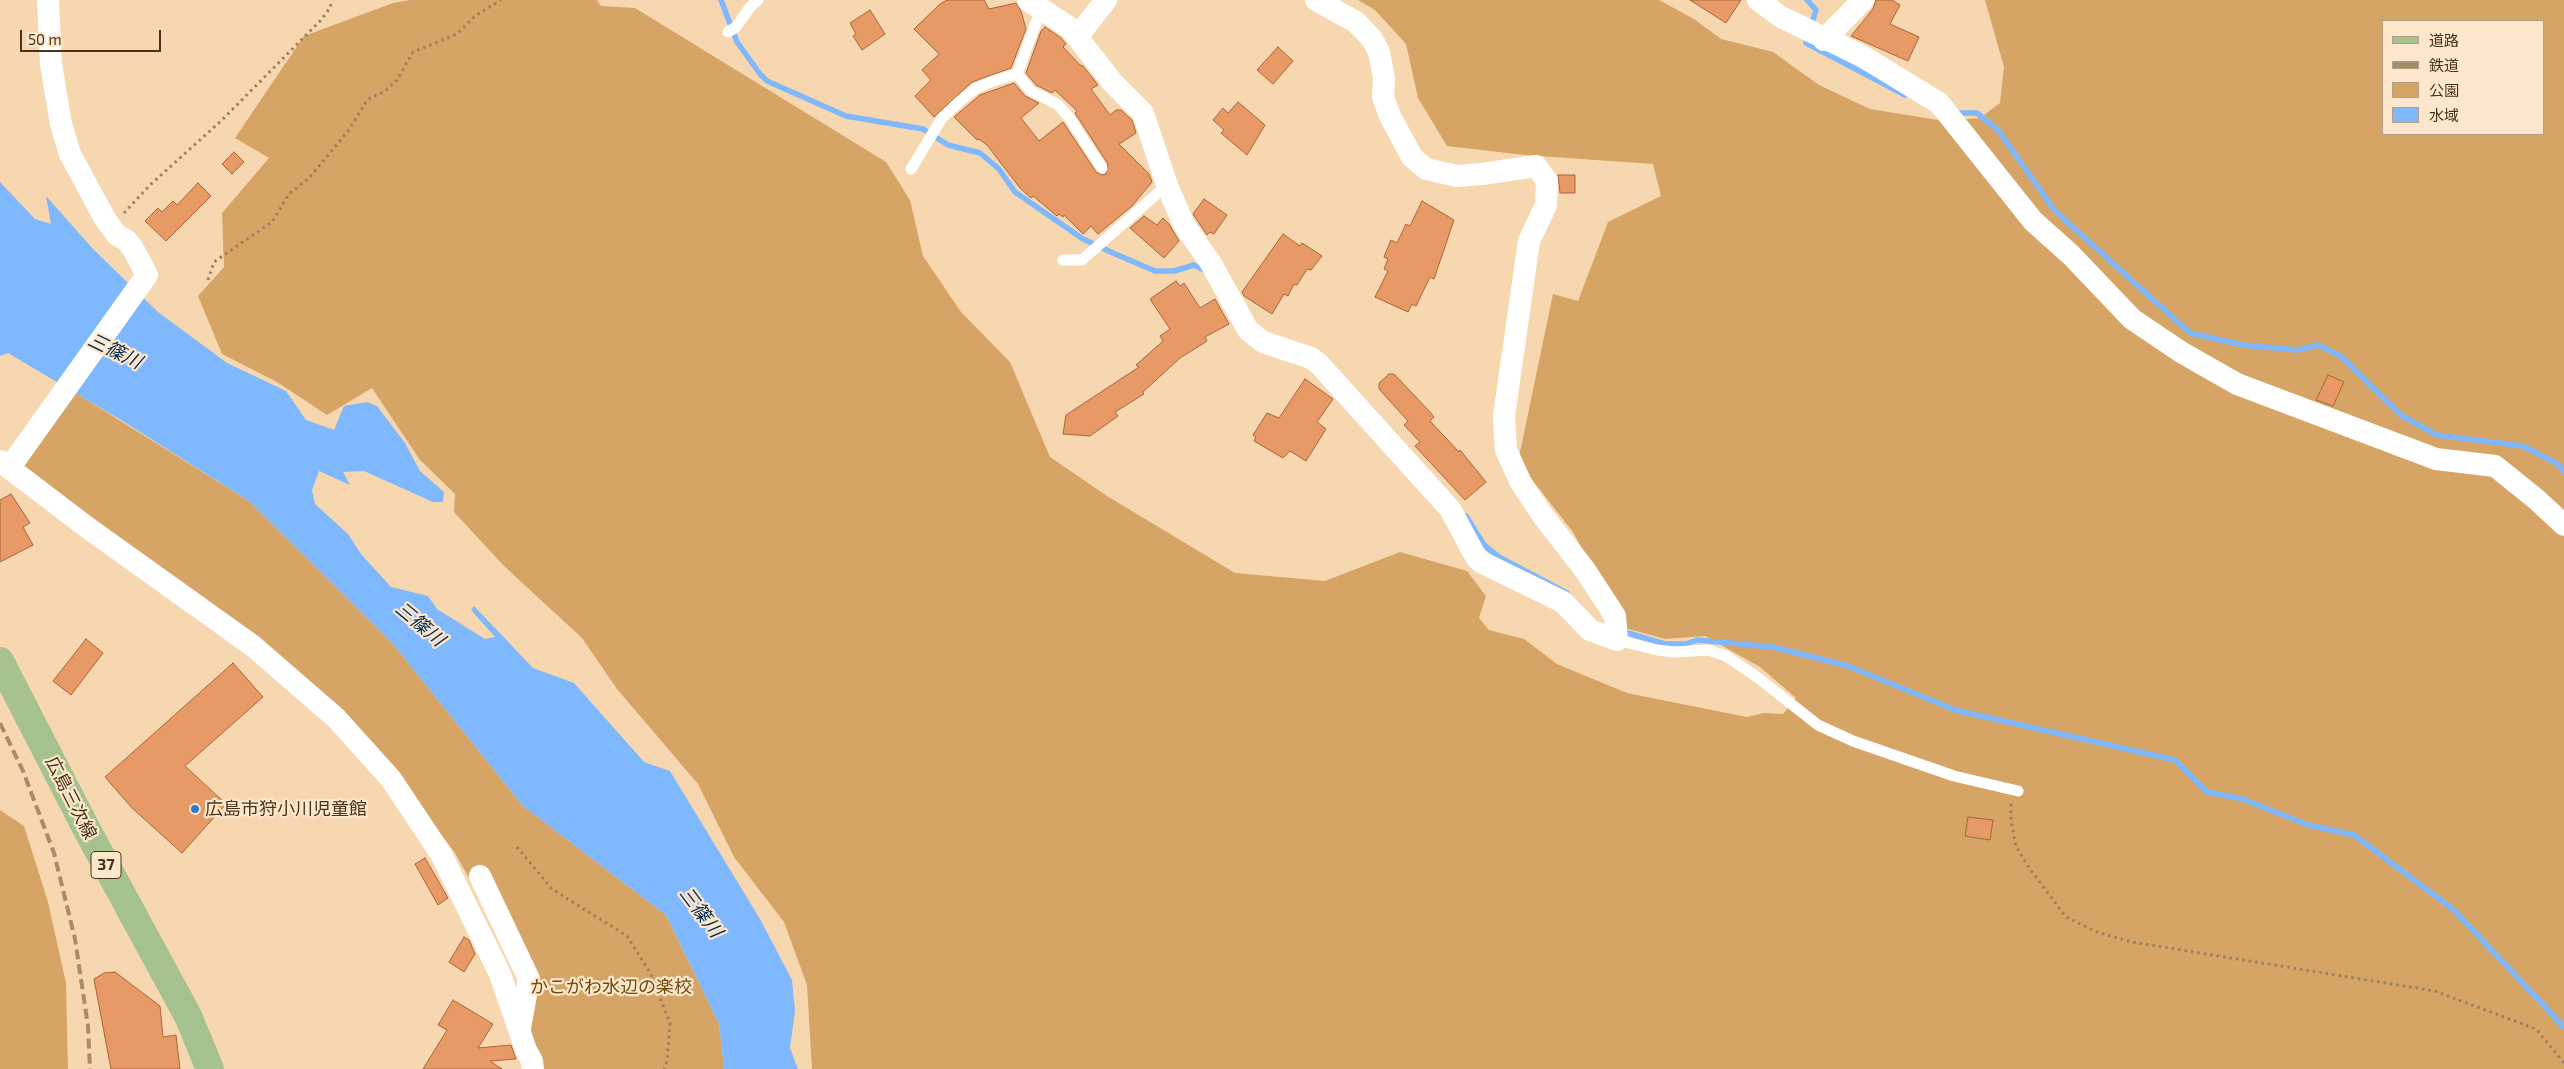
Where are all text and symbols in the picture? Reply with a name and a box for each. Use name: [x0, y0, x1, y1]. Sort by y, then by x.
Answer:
scale bar: [22, 20, 164, 52]
legend: [2382, 20, 2544, 135]
text: 50 m: [28, 30, 62, 48]
text: 道路: [2429, 31, 2459, 49]
text: 鉄道: [2429, 56, 2459, 74]
text: 公園: [2429, 81, 2459, 99]
text: 水域: [2429, 106, 2459, 124]
water label: 三篠川: [84, 328, 146, 374]
water label: 三篠川: [391, 597, 449, 651]
street label: 広島三次線: [41, 753, 101, 843]
place label: 広島市狩小川児童館: [205, 798, 367, 820]
marker: 広島市狩小川児童館: [189, 803, 201, 815]
road number: 37: [91, 852, 121, 878]
water label: 三篠川: [675, 882, 727, 942]
park label: かこがわ水辺の楽校: [530, 976, 692, 998]

